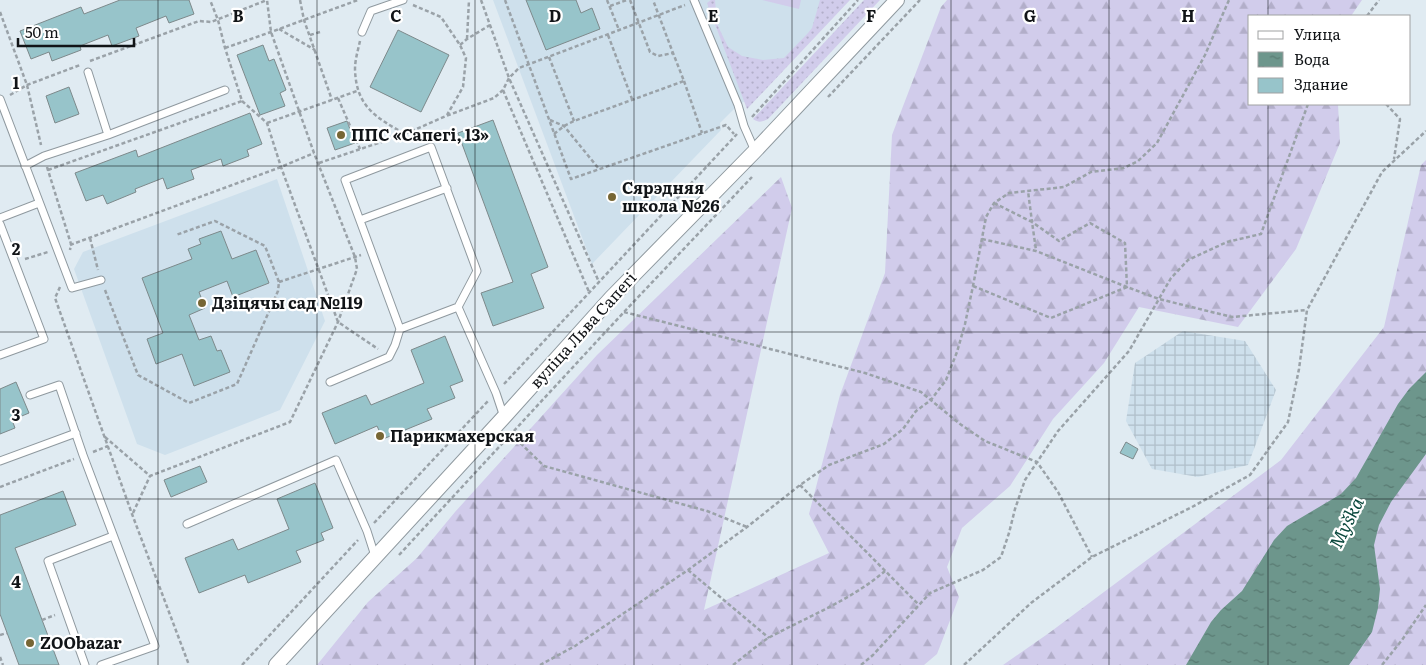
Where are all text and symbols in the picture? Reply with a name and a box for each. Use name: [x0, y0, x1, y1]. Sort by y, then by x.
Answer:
text: B: [232, 3, 244, 27]
text: C: [390, 3, 402, 27]
text: D: [549, 3, 561, 27]
text: E: [708, 3, 719, 27]
text: F: [866, 3, 876, 27]
text: G: [1024, 3, 1036, 27]
text: H: [1181, 3, 1195, 27]
scale bar: [18, 15, 134, 47]
legend: [1248, 15, 1411, 105]
text: 50 m: [25, 20, 59, 43]
text: Улица: [1294, 22, 1342, 45]
text: Вода: [1294, 47, 1331, 70]
text: 1: [13, 70, 20, 94]
text: Здание: [1294, 72, 1348, 95]
place label: ППС «Сапегі, 13»: [351, 122, 489, 146]
marker: ППС «Сапегі, 13»: [335, 129, 347, 141]
place label: Сярэдняя школа №26: [622, 175, 720, 217]
marker: Сярэдняя школа №26: [606, 191, 618, 203]
text: 2: [12, 236, 21, 260]
street label: вуліца Льва Сапегі: [523, 266, 641, 393]
place label: Дзіцячы сад №119: [212, 290, 363, 314]
marker: Дзіцячы сад №119: [196, 297, 208, 309]
text: 3: [12, 402, 21, 426]
place label: Парикмахерская: [390, 423, 534, 447]
marker: Парикмахерская: [374, 430, 386, 442]
water label: Муška: [1322, 492, 1370, 552]
text: 4: [11, 569, 21, 593]
place label: ZOObazar: [40, 630, 122, 654]
marker: ZOObazar: [24, 637, 36, 649]

